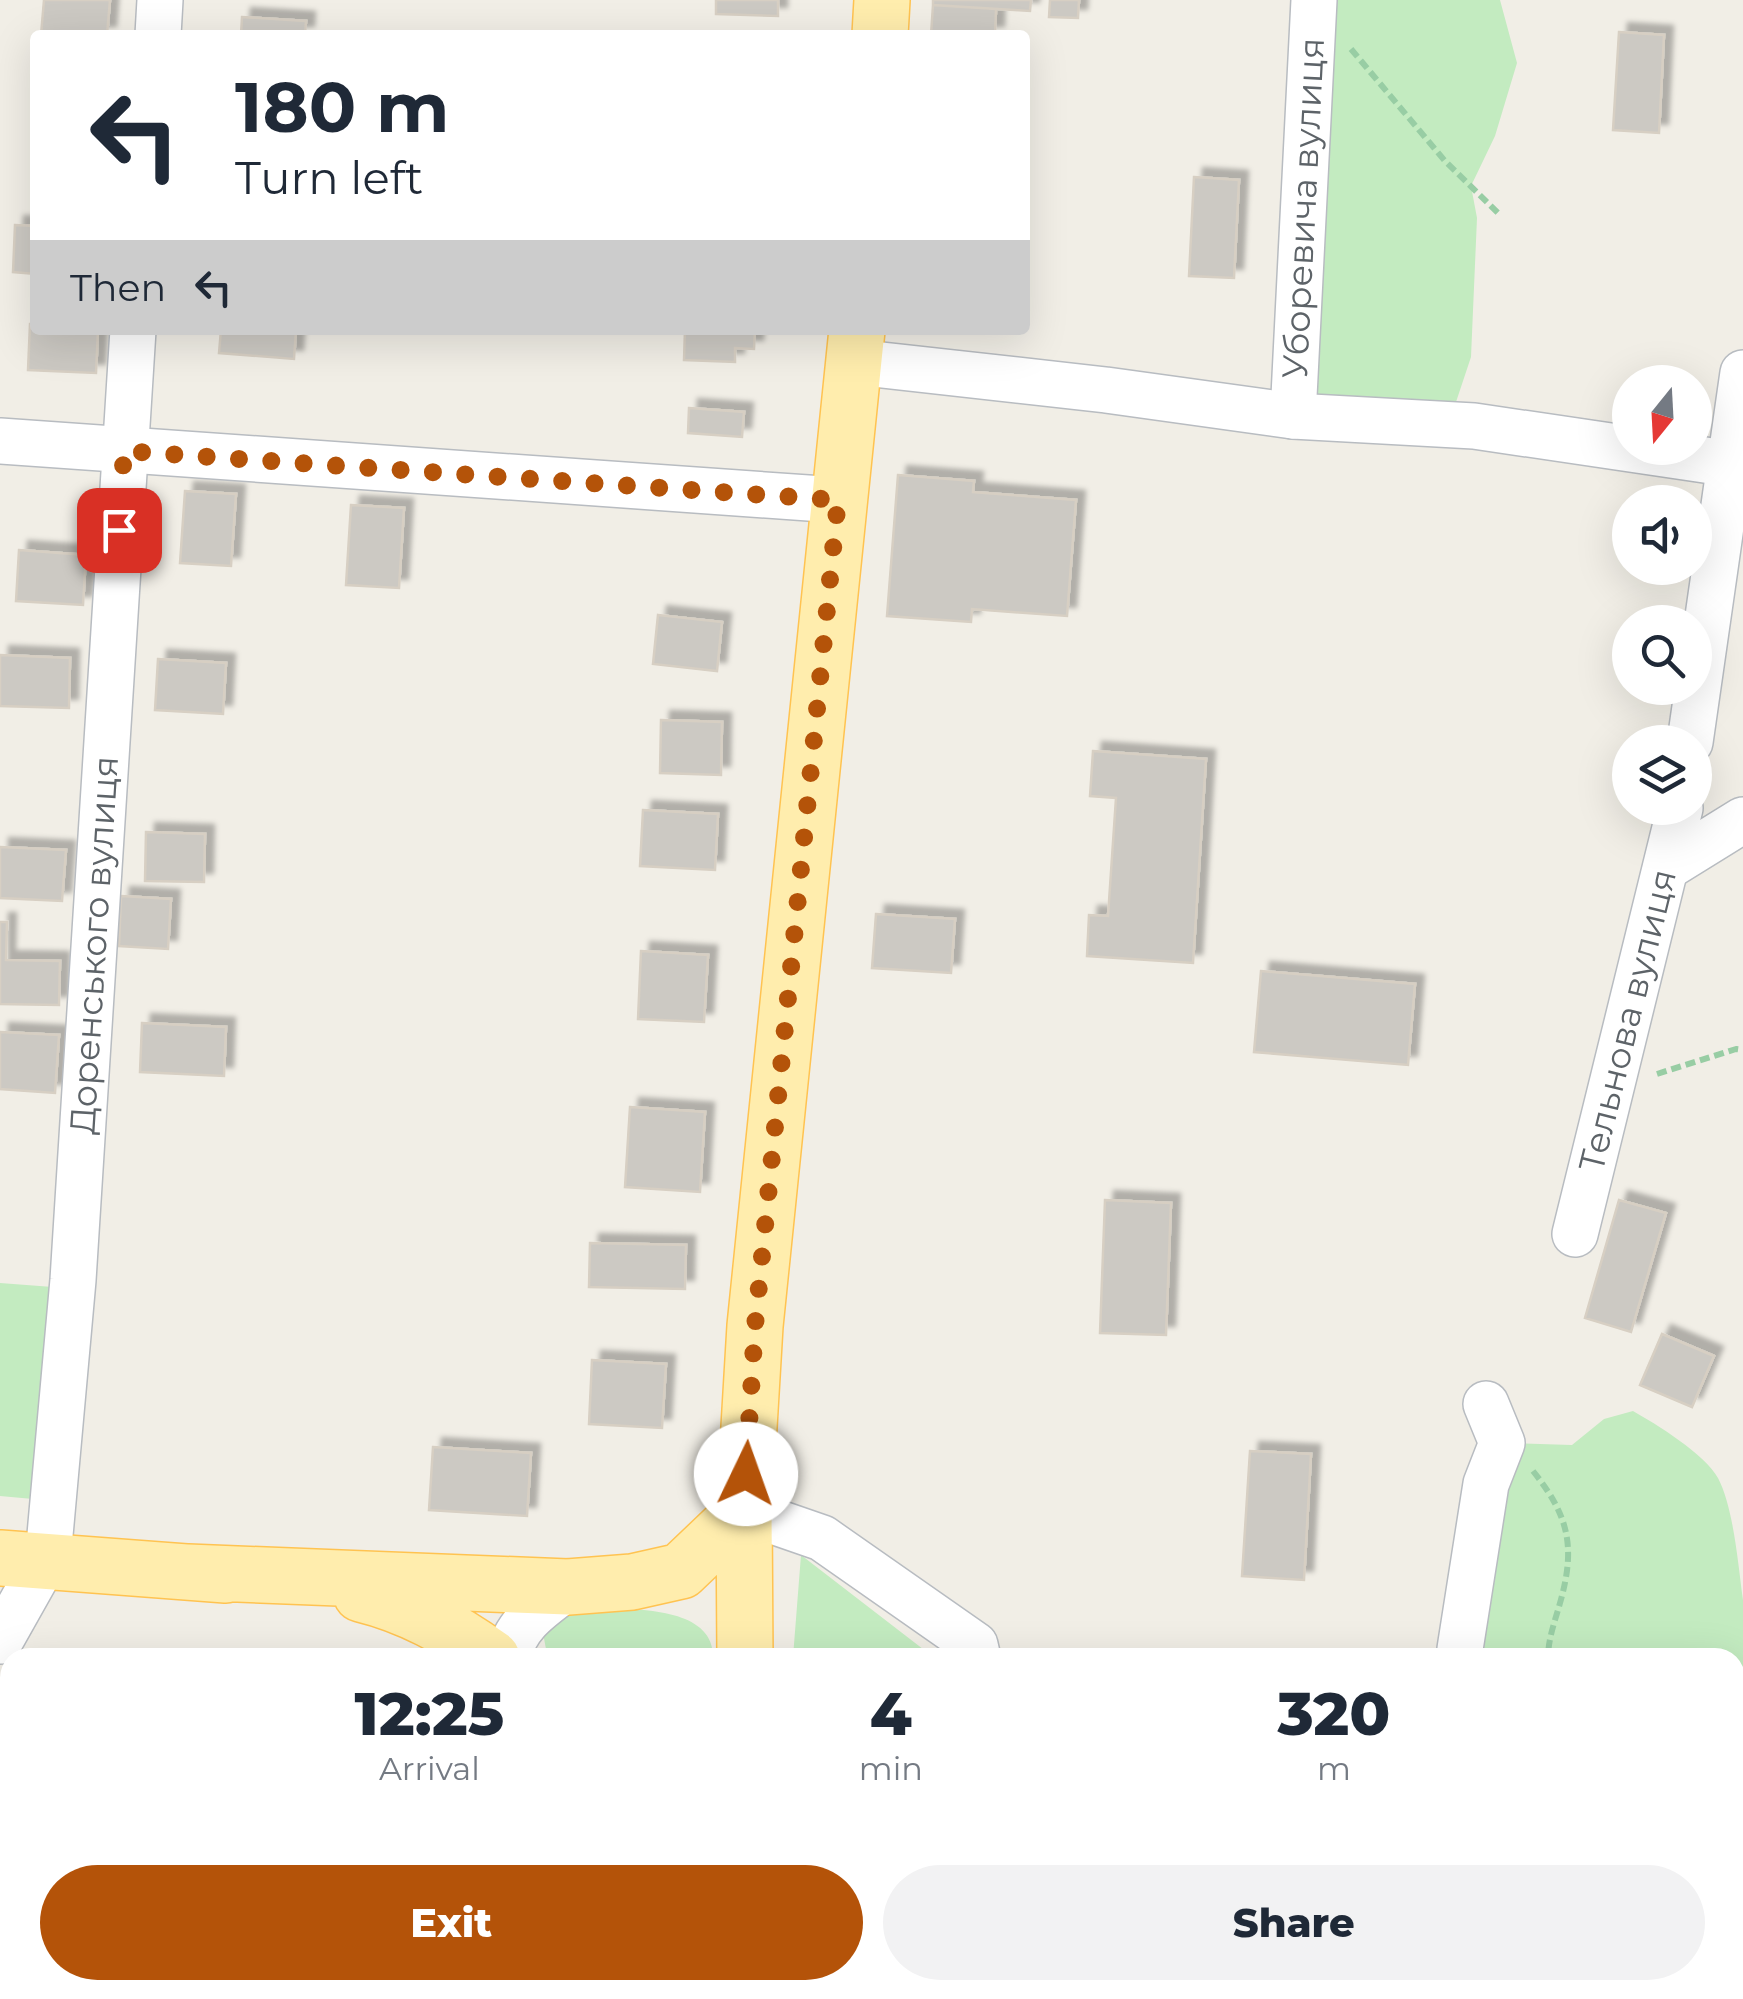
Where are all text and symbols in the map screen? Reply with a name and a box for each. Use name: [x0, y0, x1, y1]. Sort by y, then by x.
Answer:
street label: Уборевича вулиця: [1273, 37, 1333, 380]
text: 180 m: [235, 64, 449, 150]
icon: left: [70, 70, 200, 200]
text: Turn left: [235, 150, 423, 205]
icon: left: [186, 260, 241, 315]
text: Then: [70, 264, 166, 311]
north arrow: [1612, 365, 1712, 465]
map controls: [1612, 365, 1712, 825]
button: sound: [1612, 485, 1712, 585]
pin: [77, 488, 162, 573]
icon: arrive: [92, 503, 147, 558]
button: search: [1612, 605, 1712, 705]
button: layers: [1612, 725, 1712, 825]
street label: Доренського вулиця: [60, 755, 127, 1135]
street label: Тельнова вулиця: [1569, 865, 1685, 1176]
position arrow: [694, 1422, 798, 1526]
text: 12:25: [355, 1677, 504, 1750]
text: 4: [870, 1677, 912, 1750]
text: 320: [1277, 1677, 1390, 1750]
text: Arrival: [379, 1749, 480, 1788]
text: min: [859, 1749, 923, 1788]
text: m: [1317, 1749, 1351, 1788]
button: Exit: [40, 1865, 863, 1980]
button: Share: [883, 1865, 1705, 1980]

